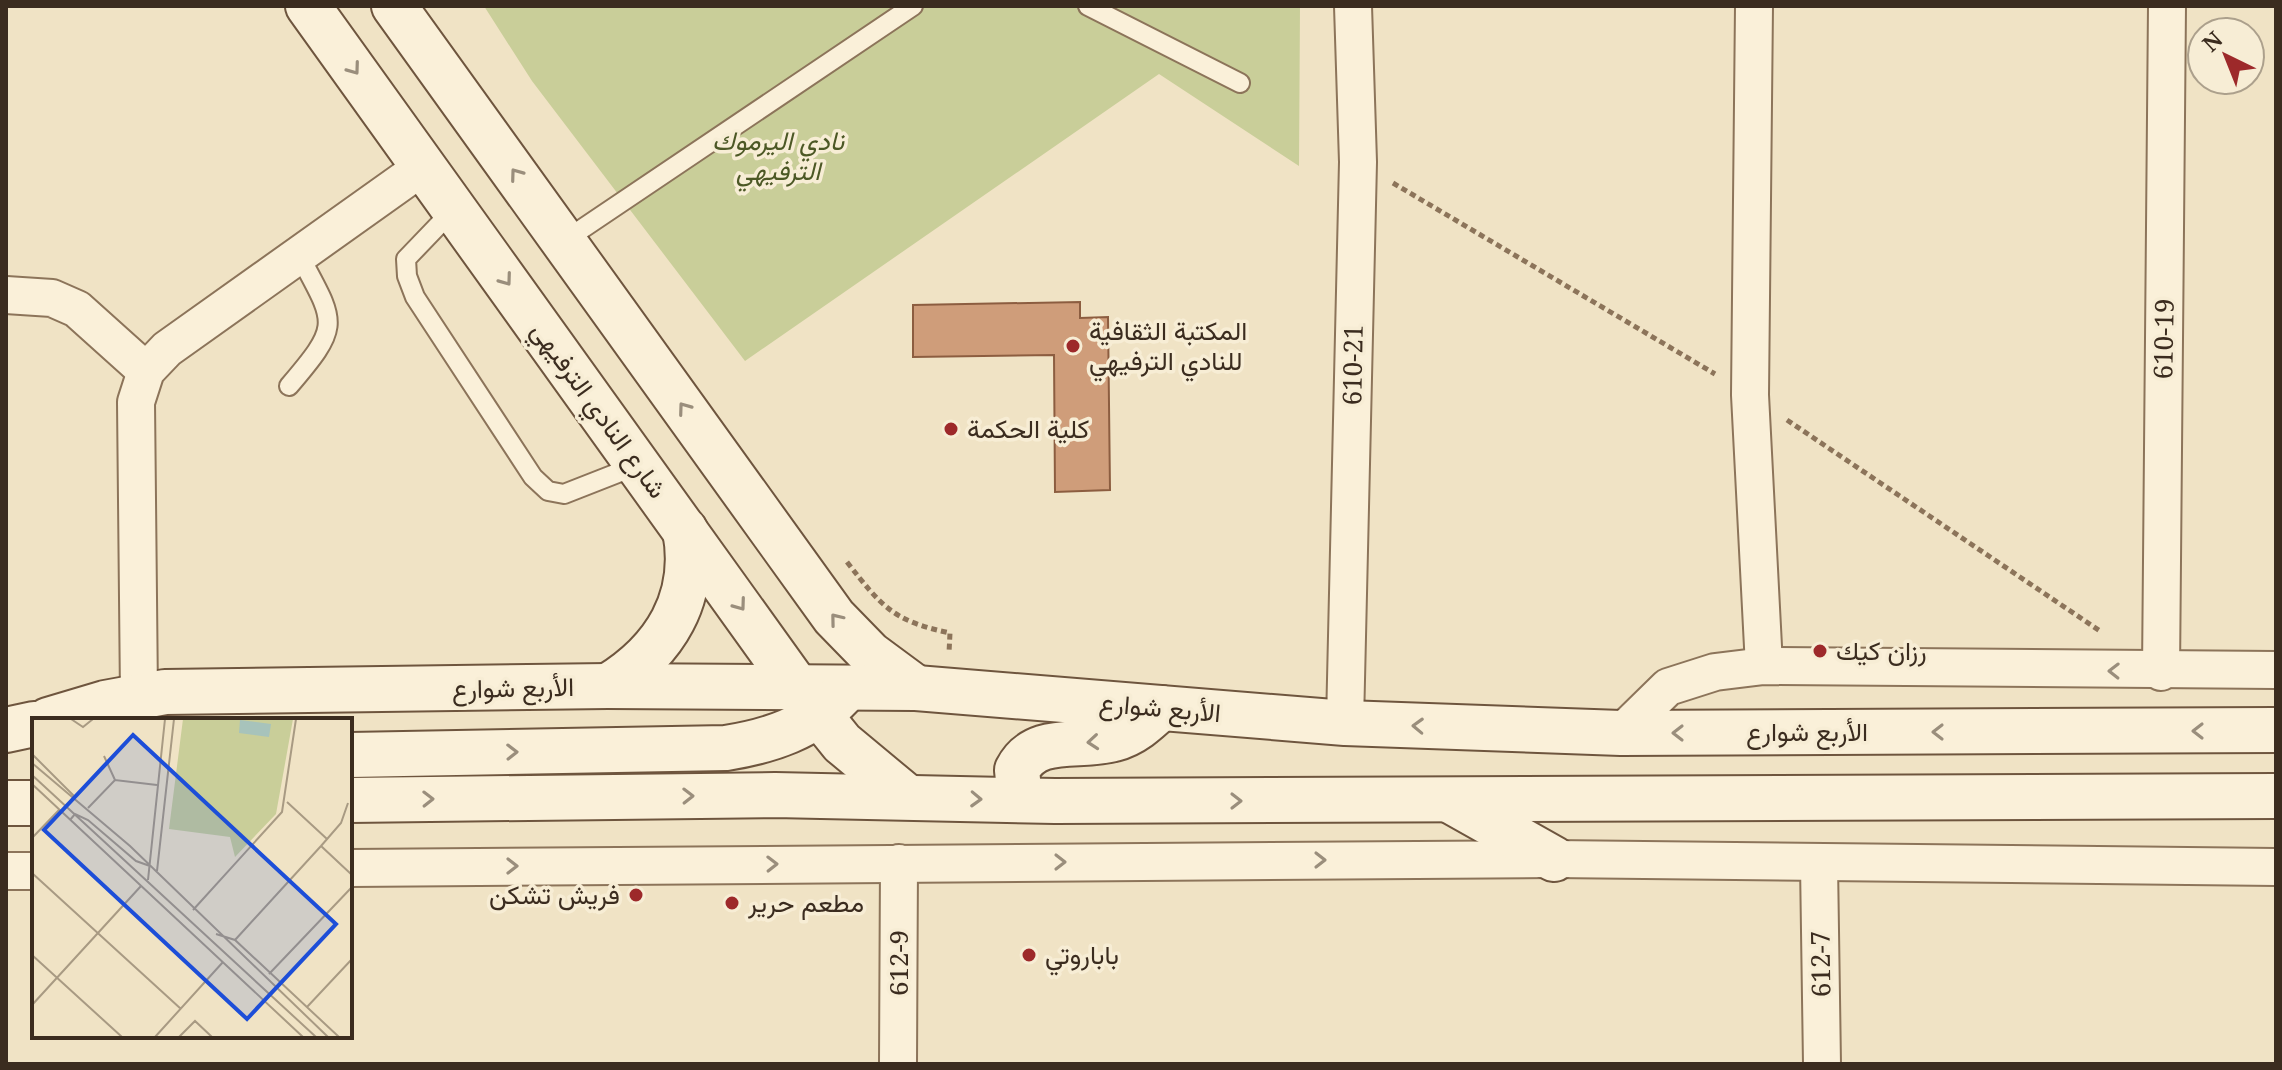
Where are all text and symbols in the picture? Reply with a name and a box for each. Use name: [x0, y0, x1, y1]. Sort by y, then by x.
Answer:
north arrow: [2186, 16, 2266, 96]
text: N: [2195, 24, 2228, 58]
one-way arrow: [344, 61, 359, 75]
park label: نادي اليرموك الترفيهي: [712, 122, 846, 192]
one-way arrow: [511, 169, 526, 183]
one-way arrow: [496, 272, 511, 286]
street label: 610-19: [2144, 298, 2182, 380]
place label: المكتبة الثقافية للنادي الترفيهي: [1089, 312, 1247, 382]
street label: شارع النادي الترفيهي: [520, 314, 676, 507]
street label: 610-21: [1333, 324, 1371, 406]
marker: المكتبة الثقافية للنادي الترفيهي: [1064, 337, 1082, 355]
one-way arrow: [679, 403, 694, 417]
place label: كلية الحكمة: [967, 410, 1089, 446]
marker: كلية الحكمة: [942, 420, 960, 438]
one-way arrow: [730, 596, 744, 611]
one-way arrow: [832, 613, 846, 628]
place label: رزان كيك: [1836, 632, 1927, 668]
marker: رزان كيك: [1811, 642, 1829, 660]
one-way arrow: [2107, 662, 2120, 680]
street label: الأربع شوارع: [452, 668, 574, 707]
street label: الأربع شوارع: [1098, 684, 1223, 731]
street label: الأربع شوارع: [1746, 713, 1868, 750]
inset map: [32, 718, 352, 1038]
one-way arrow: [1411, 718, 1424, 735]
one-way arrow: [2191, 722, 2204, 739]
one-way arrow: [1931, 723, 1944, 741]
one-way arrow: [1671, 724, 1684, 742]
one-way arrow: [1086, 733, 1099, 750]
one-way arrow: [506, 743, 519, 761]
one-way arrow: [682, 787, 695, 805]
one-way arrow: [422, 790, 435, 808]
one-way arrow: [970, 790, 983, 807]
one-way arrow: [1230, 792, 1243, 810]
one-way arrow: [1314, 851, 1327, 869]
one-way arrow: [1054, 853, 1067, 871]
one-way arrow: [766, 855, 779, 873]
one-way arrow: [506, 858, 519, 875]
place label: فريش تشكن: [489, 876, 620, 912]
place label: مطعم حرير: [747, 884, 864, 920]
marker: فريش تشكن: [627, 886, 645, 904]
marker: مطعم حرير: [723, 894, 741, 912]
street label: 612-9: [880, 930, 916, 996]
street label: 612-7: [1801, 931, 1839, 997]
place label: باباروتي: [1045, 936, 1119, 976]
marker: باباروتي: [1020, 946, 1038, 964]

